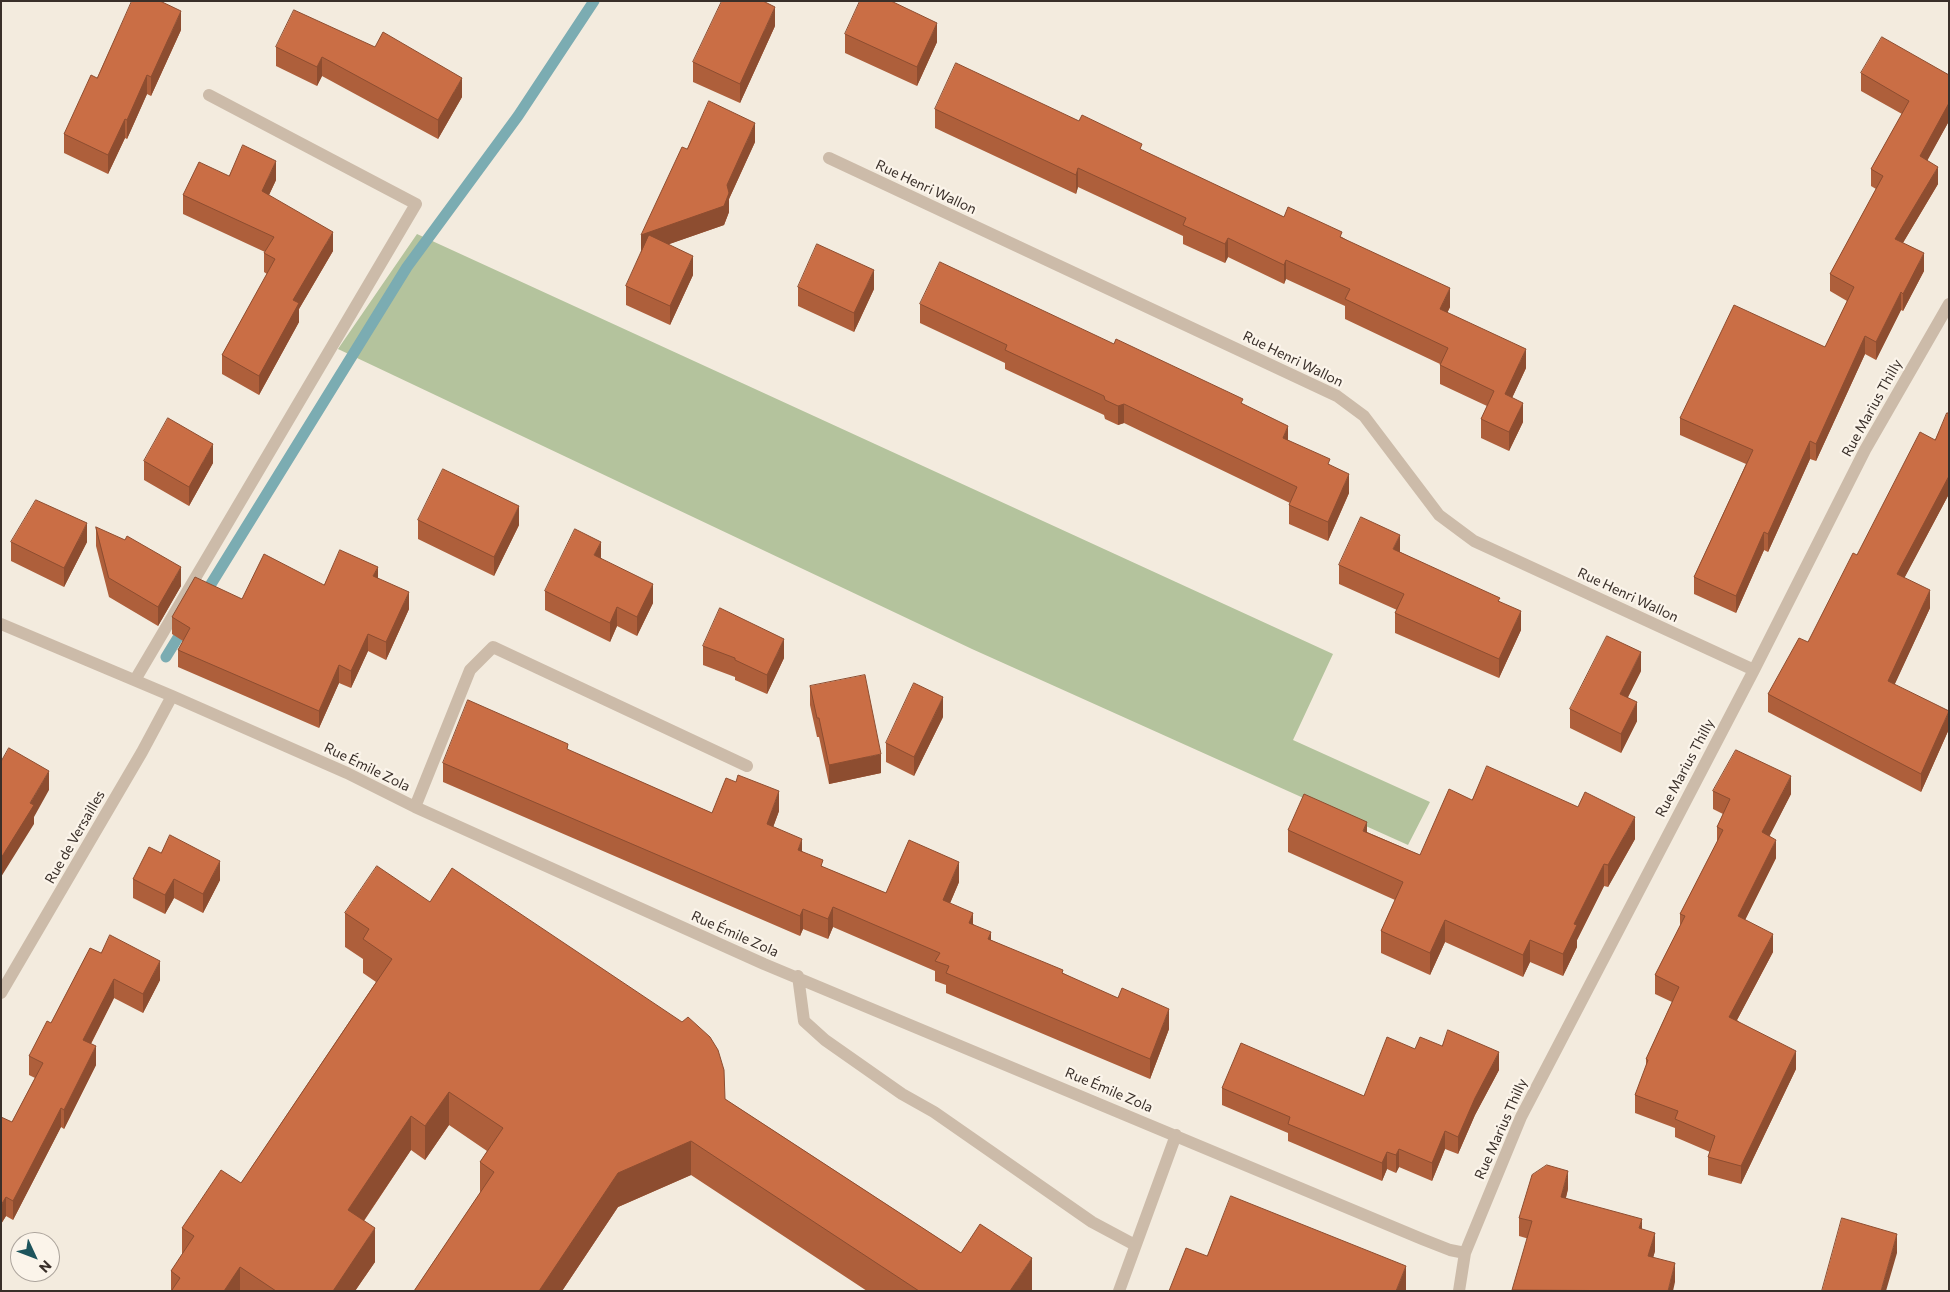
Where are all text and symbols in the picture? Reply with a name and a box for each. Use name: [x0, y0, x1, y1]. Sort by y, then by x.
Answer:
street label: Rue Henri Wallon: [873, 156, 979, 218]
street label: Rue Henri Wallon: [1240, 327, 1346, 391]
street label: Rue Marius Thilly: [1838, 356, 1906, 460]
street label: Rue Henri Wallon: [1575, 564, 1681, 626]
street label: Rue Marius Thilly: [1652, 716, 1718, 820]
street label: Rue Émile Zola: [321, 739, 413, 795]
street label: Rue de Versailles: [42, 787, 108, 887]
street label: Rue Émile Zola: [689, 907, 781, 961]
street label: Rue Émile Zola: [1063, 1064, 1155, 1116]
street label: Rue Marius Thilly: [1471, 1076, 1531, 1182]
north arrow: [10, 1232, 60, 1282]
text: N: [36, 1257, 55, 1277]

